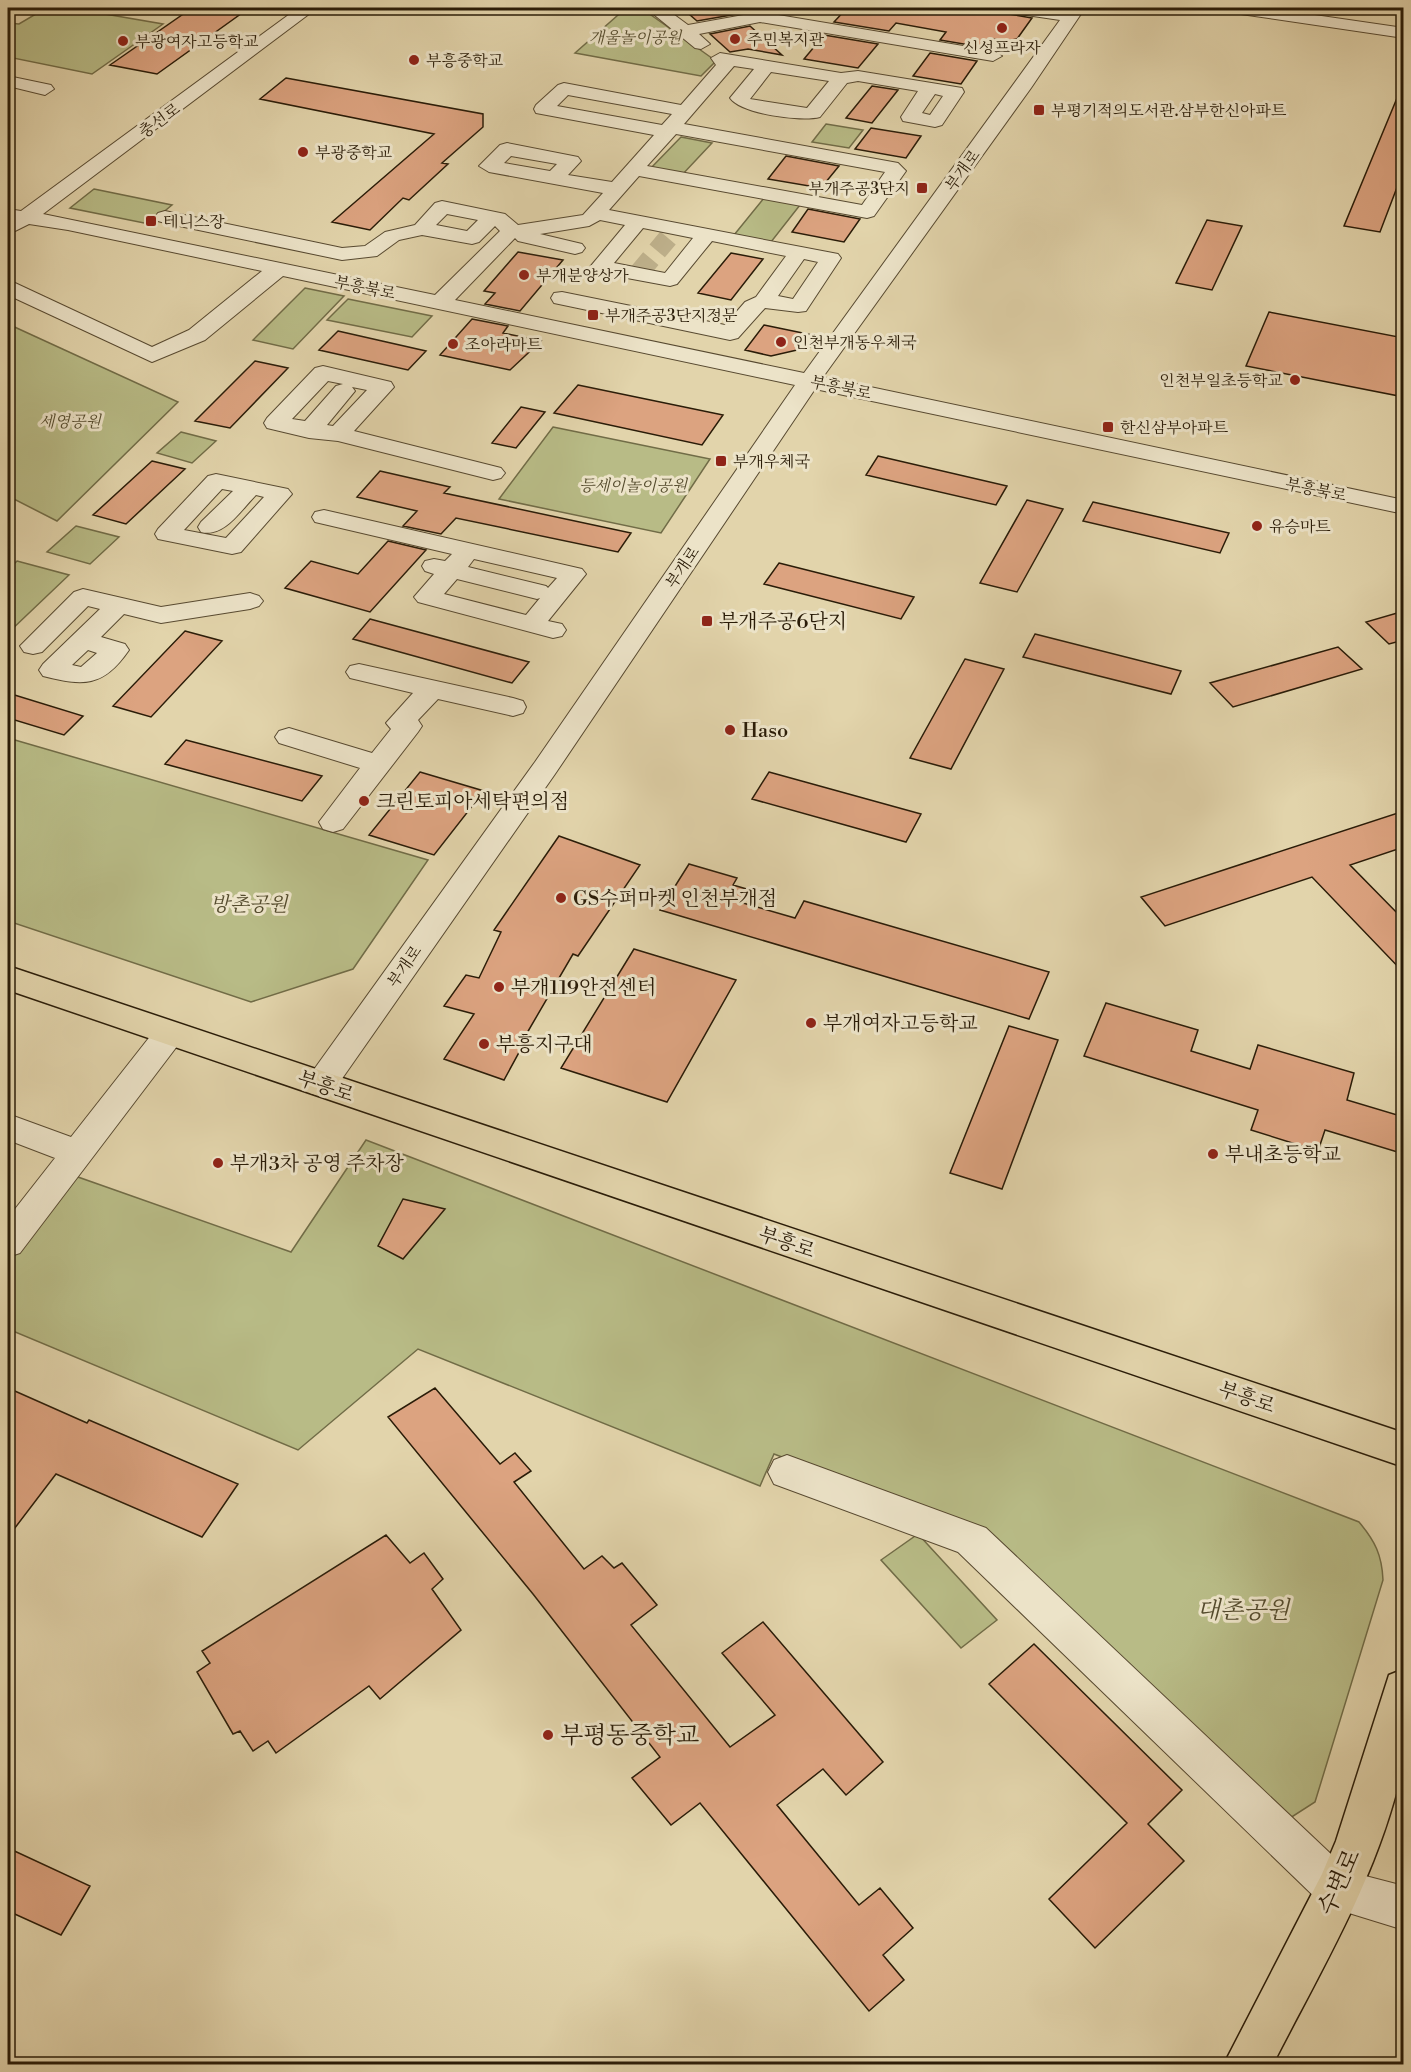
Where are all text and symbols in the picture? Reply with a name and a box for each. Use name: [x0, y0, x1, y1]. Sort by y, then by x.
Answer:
marker: 신성프라자: [995, 21, 1009, 35]
park label: 개울놀이공원: [589, 28, 683, 48]
place label: 주민복지관: [747, 30, 825, 50]
place label: 부광여자고등학교: [135, 32, 259, 52]
marker: 주민복지관: [728, 32, 742, 46]
marker: 부광여자고등학교: [116, 34, 130, 48]
place label: 신성프라자: [963, 38, 1041, 58]
place label: 부흥중학교: [426, 51, 503, 71]
marker: 부흥중학교: [407, 53, 421, 67]
street label: 충선로: [135, 99, 185, 143]
place label: 부평기적의도서관.삼부한신아파트: [1051, 101, 1287, 121]
marker: 부평기적의도서관.삼부한신아파트: [1032, 103, 1046, 117]
place label: 부광중학교: [315, 143, 392, 163]
marker: 부광중학교: [296, 145, 310, 159]
street label: 부개로: [941, 146, 985, 195]
place label: 부개주공3단지: [808, 179, 910, 199]
marker: 부개주공3단지: [915, 181, 929, 195]
place label: 테니스장: [163, 212, 225, 232]
marker: 테니스장: [144, 214, 158, 228]
place label: 부개분양상가: [536, 266, 629, 286]
marker: 부개분양상가: [517, 268, 531, 282]
street label: 부흥북로: [332, 272, 398, 304]
place label: 부개주공3단지정문: [605, 306, 738, 326]
marker: 부개주공3단지정문: [586, 308, 600, 322]
place label: 인천부개동우체국: [793, 333, 917, 353]
place label: 조아라마트: [465, 335, 543, 355]
marker: 인천부개동우체국: [774, 335, 788, 349]
marker: 조아라마트: [446, 337, 460, 351]
place label: 인천부일초등학교: [1159, 371, 1283, 391]
street label: 부흥북로: [808, 372, 874, 404]
marker: 인천부일초등학교: [1288, 373, 1302, 387]
park label: 세영공원: [39, 412, 102, 432]
place label: 한신삼부아파트: [1120, 418, 1229, 438]
marker: 한신삼부아파트: [1101, 420, 1115, 434]
place label: 부개우체국: [733, 452, 811, 472]
marker: 부개우체국: [714, 454, 728, 468]
street label: 부흥북로: [1283, 474, 1349, 506]
park label: 등세이놀이공원: [579, 476, 689, 496]
place label: 유승마트: [1269, 517, 1331, 537]
marker: 유승마트: [1250, 519, 1264, 533]
street label: 부개로: [662, 542, 704, 592]
place label: 부개주공6단지: [719, 610, 847, 635]
marker: 부개주공6단지: [700, 614, 714, 628]
place label: Haso: [742, 719, 788, 744]
marker: Haso: [723, 723, 737, 737]
place label: 크린토피아세탁편의점: [376, 790, 569, 815]
marker: 크린토피아세탁편의점: [357, 794, 371, 808]
place label: GS수퍼마켓 인천부개점: [573, 887, 777, 912]
marker: GS수퍼마켓 인천부개점: [554, 891, 568, 905]
park label: 방촌공원: [210, 893, 289, 918]
street label: 부개로: [383, 941, 427, 991]
place label: 부개119안전센터: [511, 976, 656, 1001]
marker: 부개119안전센터: [492, 980, 506, 994]
place label: 부개여자고등학교: [823, 1012, 978, 1037]
marker: 부개여자고등학교: [804, 1016, 818, 1030]
place label: 부흥지구대: [496, 1033, 593, 1058]
marker: 부흥지구대: [477, 1037, 491, 1051]
street label: 부흥로: [294, 1066, 357, 1109]
place label: 부내초등학교: [1225, 1143, 1342, 1168]
marker: 부내초등학교: [1206, 1147, 1220, 1161]
place label: 부개3차 공영 주차장: [230, 1152, 405, 1177]
marker: 부개3차 공영 주차장: [211, 1156, 225, 1170]
street label: 부흥로: [755, 1222, 818, 1265]
street label: 부흥로: [1215, 1377, 1278, 1420]
park label: 대촌공원: [1197, 1596, 1291, 1626]
place label: 부평동중학교: [560, 1721, 699, 1751]
marker: 부평동중학교: [541, 1728, 555, 1742]
street label: 수변로: [1312, 1845, 1368, 1920]

